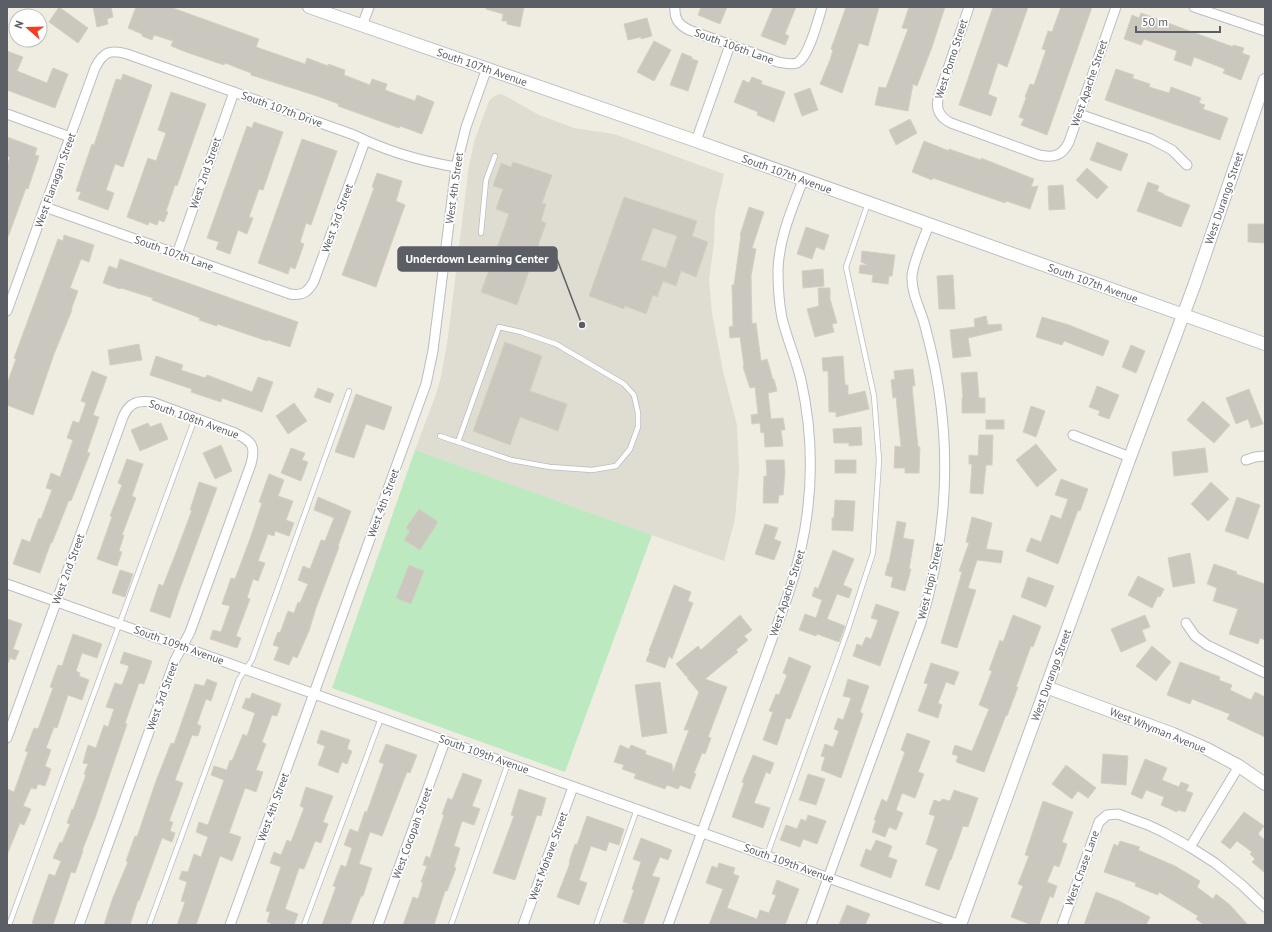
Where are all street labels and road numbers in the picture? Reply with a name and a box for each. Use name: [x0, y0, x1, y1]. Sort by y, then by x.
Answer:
street label: West Pomo Street: [932, 17, 971, 101]
street label: South 106th Lane: [692, 25, 776, 67]
street label: West Apache Street: [1068, 38, 1110, 128]
street label: South 107th Avenue: [435, 45, 529, 89]
street label: South 107th Drive: [239, 88, 325, 130]
street label: West Flanagan Street: [31, 130, 79, 229]
street label: West 2nd Street: [186, 135, 224, 210]
street label: West Durango Street: [1202, 150, 1246, 246]
street label: West 4th Street: [442, 151, 466, 225]
street label: South 107th Avenue: [740, 151, 834, 197]
street label: West 3rd Street: [318, 181, 356, 254]
street label: South 107th Lane: [132, 232, 216, 274]
street label: South 107th Avenue: [1046, 260, 1140, 306]
street label: South 108th Avenue: [147, 396, 241, 442]
street label: West 4th Street: [364, 466, 402, 539]
street label: West 2nd Street: [49, 531, 87, 606]
street label: West Hopi Street: [914, 541, 946, 621]
street label: West Apache Street: [766, 547, 808, 638]
street label: South 109th Avenue: [132, 622, 226, 668]
street label: West Durango Street: [1028, 627, 1074, 723]
street label: West 3rd Street: [143, 659, 181, 732]
street label: West Whyman Avenue: [1108, 704, 1209, 756]
street label: South 109th Avenue: [437, 731, 531, 777]
street label: West 4th Street: [254, 770, 292, 843]
street label: West Cocopah Street: [389, 785, 435, 881]
street label: West Mohave Street: [525, 809, 571, 902]
street label: West Chase Lane: [1062, 828, 1102, 907]
street label: South 109th Avenue: [742, 840, 836, 886]

